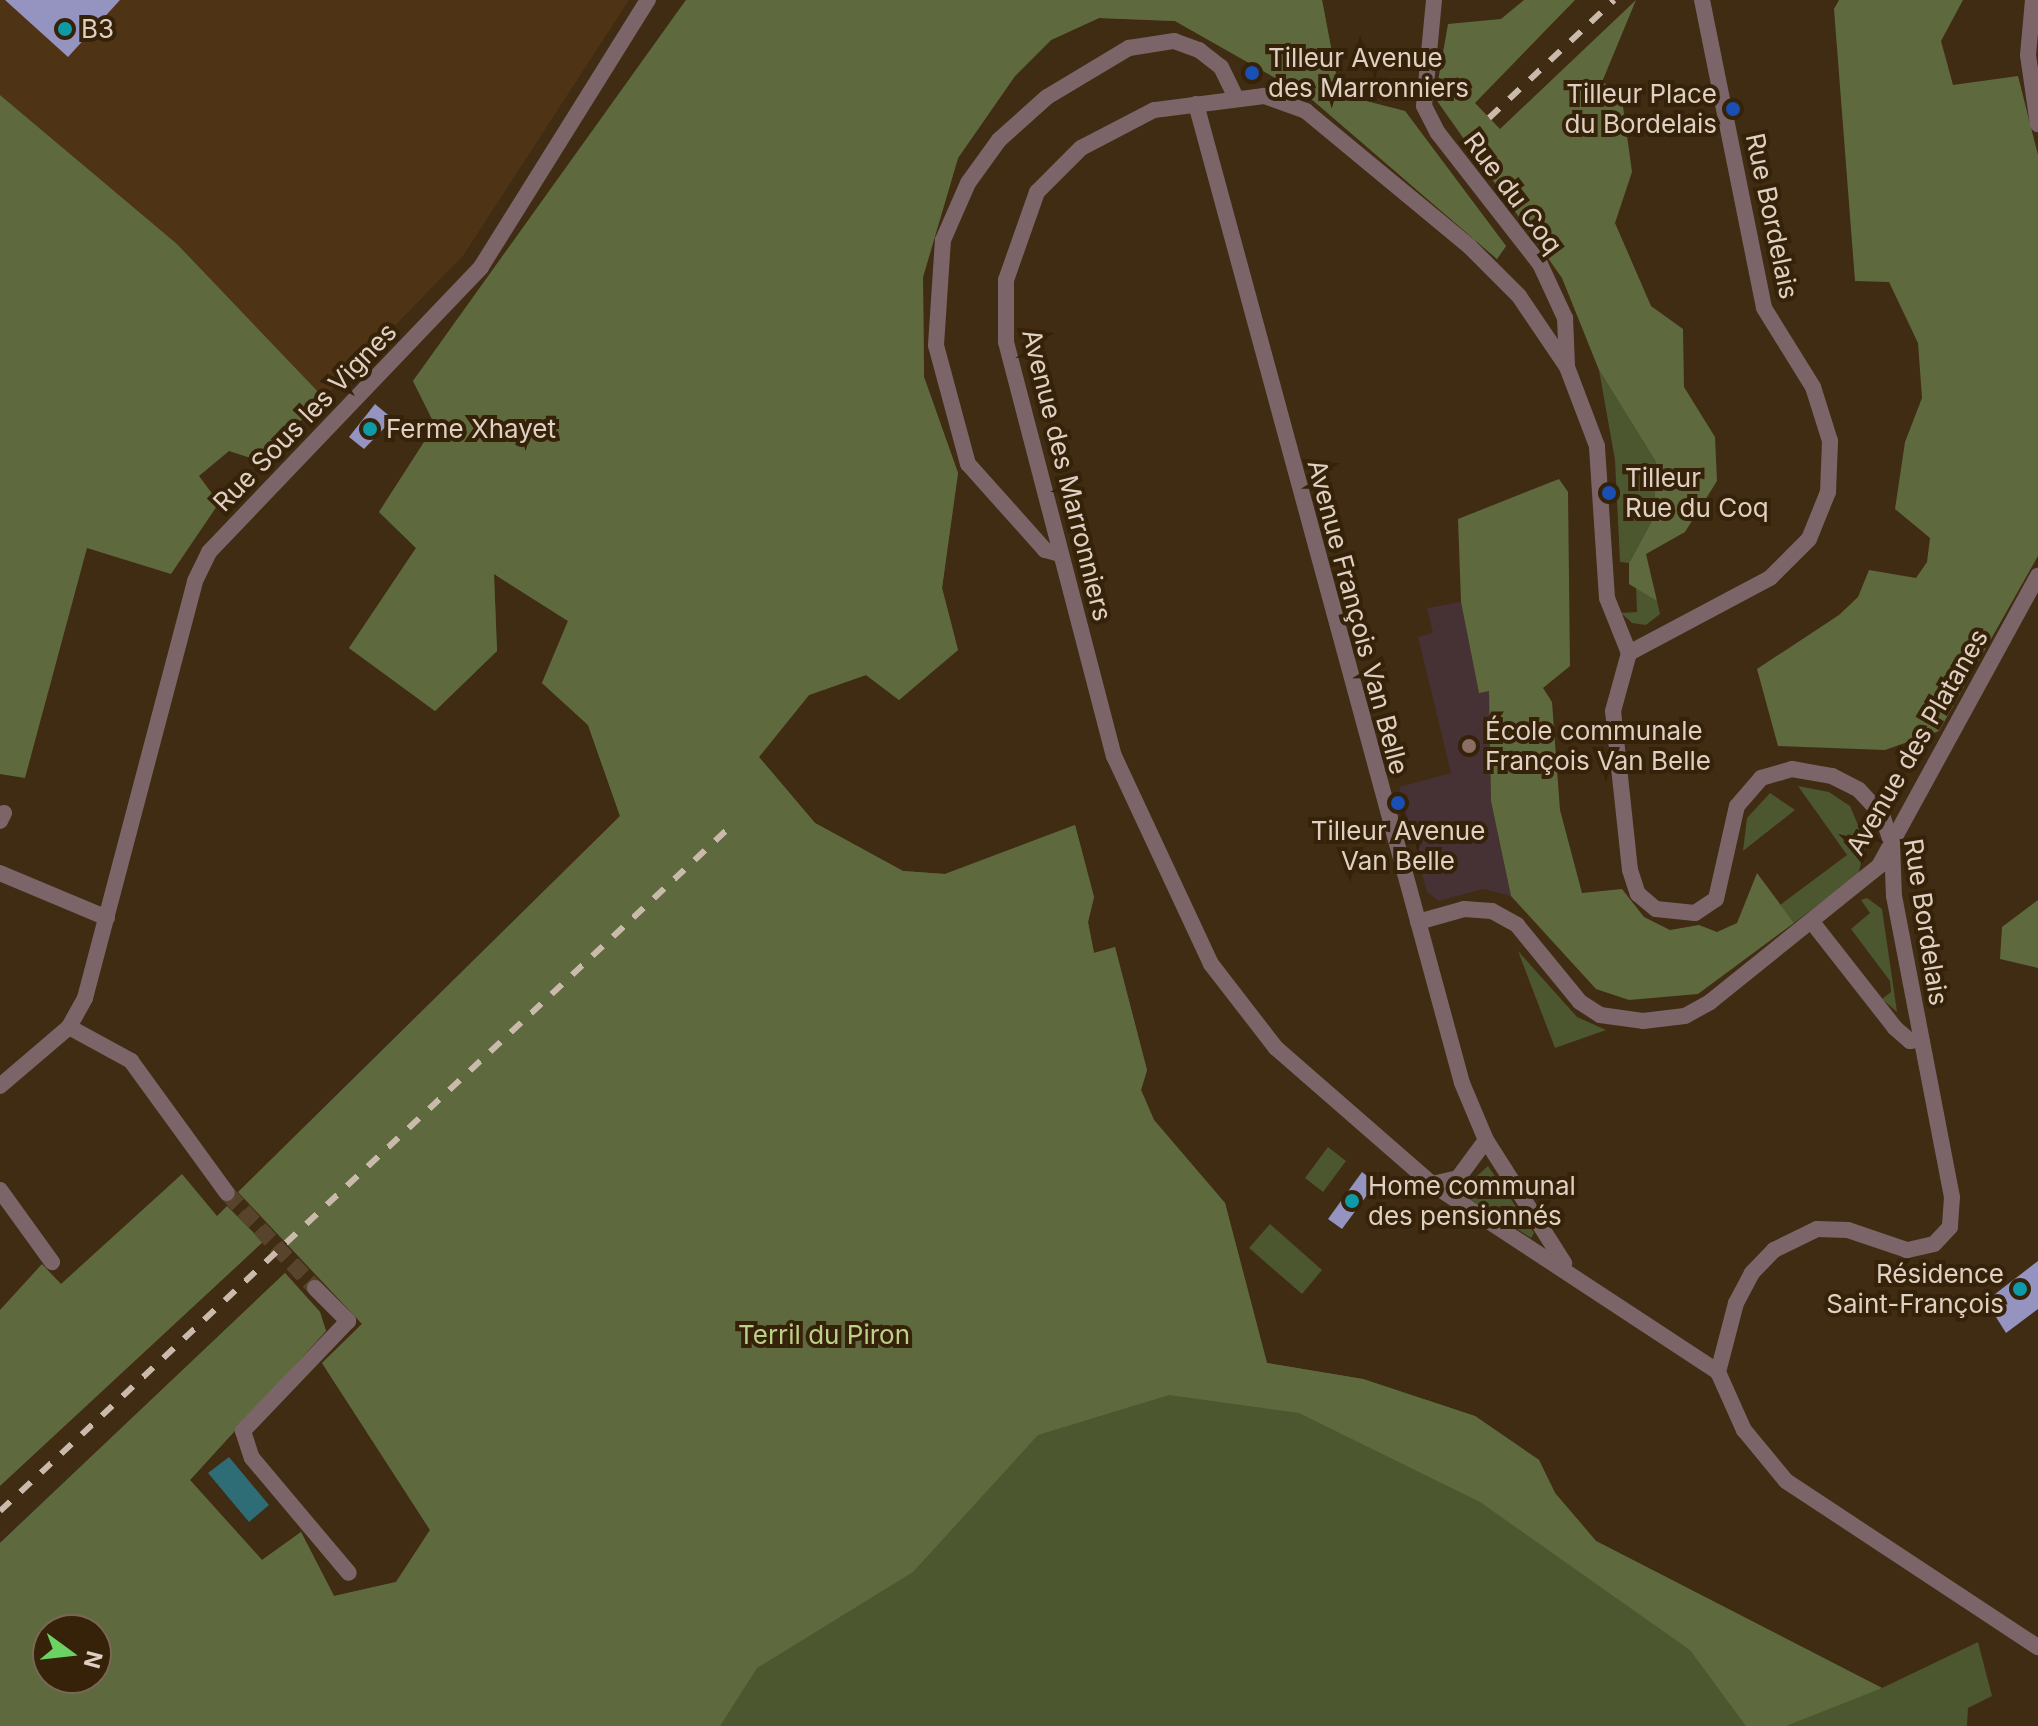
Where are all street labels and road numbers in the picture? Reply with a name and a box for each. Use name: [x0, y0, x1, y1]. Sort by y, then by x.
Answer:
street label: Rue du Coq: [1457, 126, 1569, 260]
street label: Rue Bordelais: [1739, 130, 1805, 302]
street label: Rue Sous les Vignes: [207, 316, 403, 518]
street label: Avenue des Marronniers: [1016, 326, 1118, 624]
street label: Avenue François Van Belle: [1301, 456, 1415, 778]
street label: Avenue des Platanes: [1840, 623, 1994, 861]
street label: Rue Bordelais: [1897, 836, 1955, 1008]

